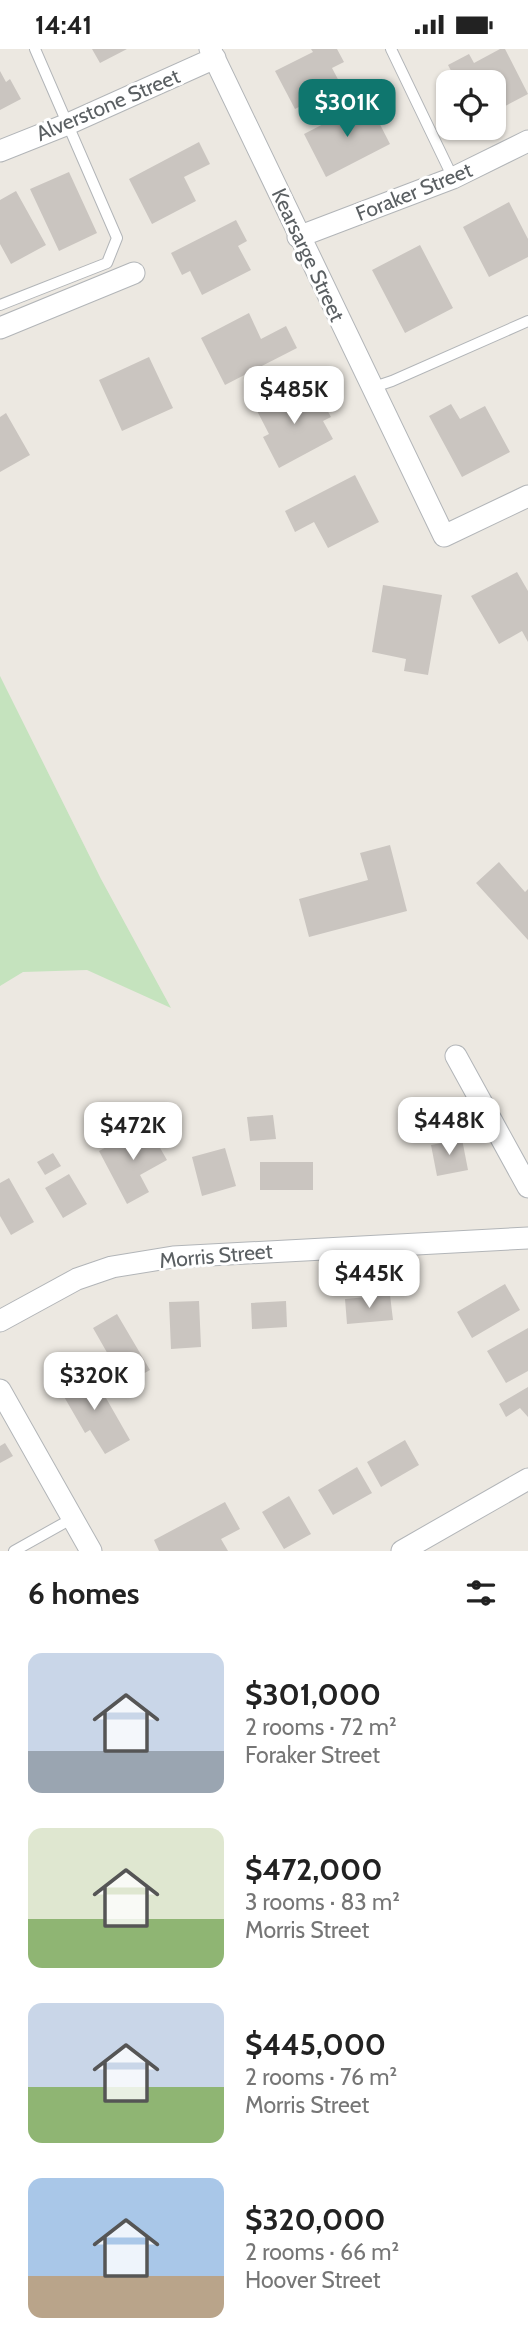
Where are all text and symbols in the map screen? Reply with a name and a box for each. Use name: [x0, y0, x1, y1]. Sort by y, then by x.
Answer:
text: 14:41: [35, 9, 92, 41]
street label: Alverstone Street: [32, 63, 183, 146]
map controls: [436, 70, 506, 140]
button: locate: [436, 70, 506, 140]
pin: $301K: [298, 80, 396, 139]
text: $301K: [315, 88, 379, 116]
street label: Foraker Street: [352, 157, 476, 226]
street label: Kearsarge Street: [267, 184, 350, 325]
pin: $485K: [245, 367, 343, 426]
text: $485K: [260, 375, 328, 403]
pin: $448K: [400, 1097, 498, 1157]
pin: $472K: [84, 1103, 182, 1162]
text: $448K: [414, 1106, 484, 1134]
text: $472K: [100, 1111, 166, 1139]
street label: Morris Street: [158, 1238, 274, 1273]
pin: $445K: [320, 1251, 418, 1310]
text: $445K: [335, 1259, 403, 1287]
pin: $320K: [45, 1353, 143, 1412]
text: $320K: [60, 1361, 128, 1389]
icon: filters: [462, 1574, 500, 1612]
text: 6 homes: [28, 1575, 139, 1612]
text: $301,000: [245, 1676, 381, 1713]
icon: home: [84, 1681, 168, 1765]
text: 2 rooms · 72 m²: [245, 1713, 397, 1741]
text: Foraker Street: [245, 1741, 380, 1769]
text: $472,000: [245, 1851, 382, 1888]
icon: home: [84, 1856, 168, 1940]
text: 3 rooms · 83 m²: [245, 1888, 400, 1916]
text: Morris Street: [245, 1916, 369, 1944]
text: $445,000: [245, 2026, 386, 2063]
icon: home: [84, 2031, 168, 2115]
text: 2 rooms · 76 m²: [245, 2063, 397, 2091]
text: Morris Street: [245, 2091, 369, 2119]
text: $320,000: [245, 2201, 386, 2238]
icon: home: [84, 2206, 168, 2290]
text: 2 rooms · 66 m²: [245, 2238, 399, 2266]
text: Hoover Street: [245, 2266, 380, 2294]

